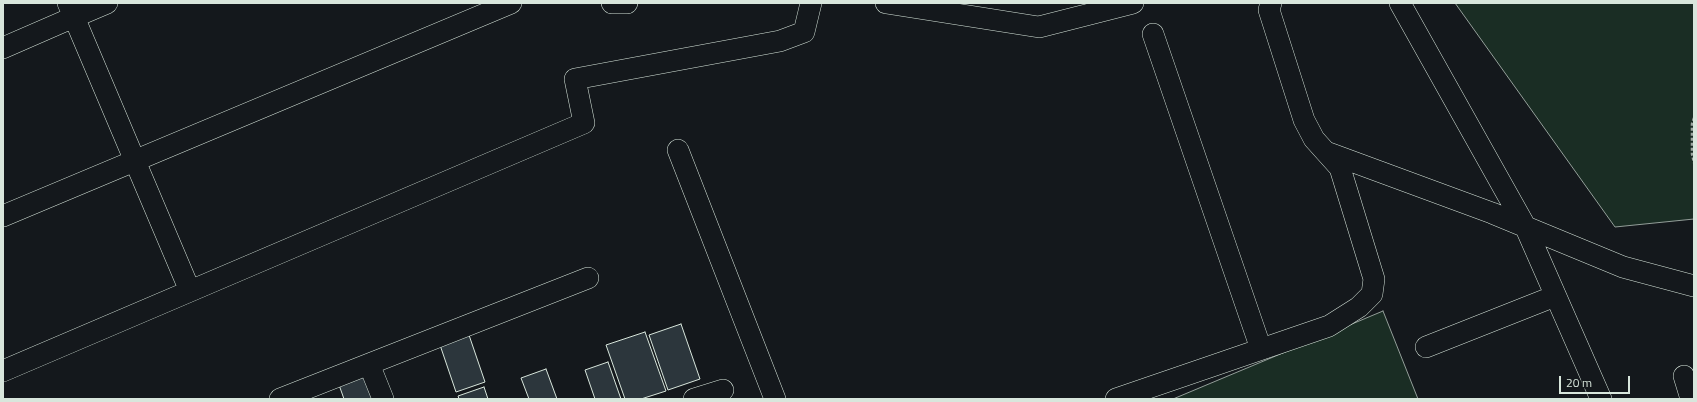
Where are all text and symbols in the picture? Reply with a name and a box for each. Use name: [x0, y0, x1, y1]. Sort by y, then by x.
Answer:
scale bar: [1561, 368, 1632, 394]
text: 20 m: [1566, 373, 1592, 392]

